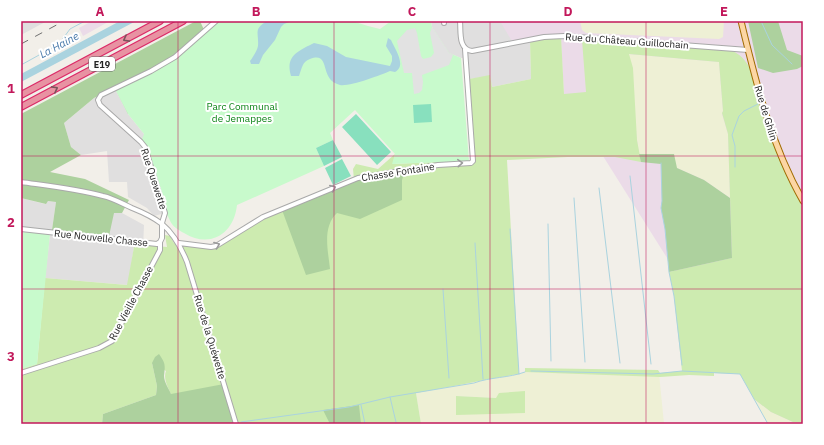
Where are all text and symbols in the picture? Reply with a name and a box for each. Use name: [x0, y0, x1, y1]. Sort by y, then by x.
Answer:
text: A: [96, 3, 105, 20]
text: B: [252, 3, 261, 20]
text: C: [408, 3, 417, 20]
text: D: [563, 3, 573, 20]
text: E: [720, 3, 728, 20]
water label: La Haine: [37, 29, 82, 61]
street label: Rue du Château Guillochain: [565, 30, 689, 52]
one-way arrow: [122, 35, 130, 42]
road number: E19: [89, 57, 115, 71]
text: 1: [7, 80, 15, 97]
street label: Rue de Ghlin: [751, 84, 781, 142]
one-way arrow: [51, 86, 59, 94]
park label: Parc Communal de Jemappes: [207, 100, 278, 125]
street label: Rue Quewette: [138, 147, 170, 212]
one-way arrow: [457, 159, 463, 168]
street label: Chasse Fontaine: [360, 160, 436, 184]
one-way arrow: [330, 184, 337, 192]
text: 2: [7, 214, 15, 231]
street label: Rue Nouvelle Chasse: [53, 227, 149, 249]
one-way arrow: [214, 241, 221, 249]
street label: Rue Vieille Chasse: [106, 263, 156, 342]
street label: Rue de la Quéwette: [191, 293, 229, 381]
text: 3: [7, 348, 15, 365]

